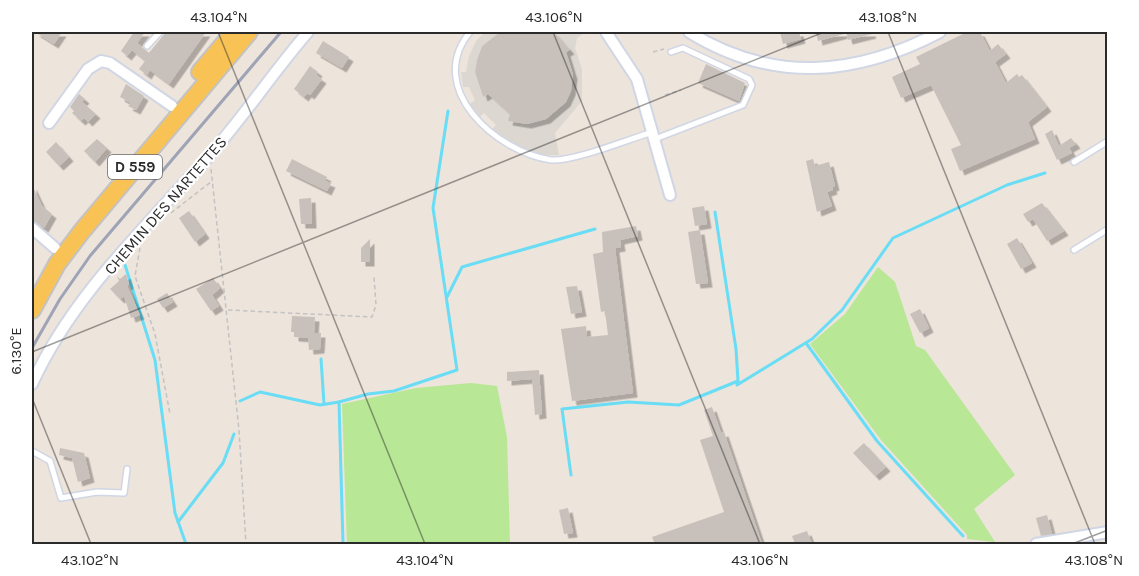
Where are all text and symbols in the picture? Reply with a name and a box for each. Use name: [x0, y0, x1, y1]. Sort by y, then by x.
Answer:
text: 43.104°N: [190, 8, 248, 26]
text: 43.106°N: [525, 8, 583, 26]
text: 43.108°N: [859, 8, 917, 26]
street label: CHEMIN DES NARTETTES: [100, 132, 231, 278]
road number: D 559: [108, 155, 162, 179]
text: 6.130°E: [7, 327, 25, 375]
text: 43.102°N: [61, 551, 119, 569]
text: 43.104°N: [396, 551, 454, 569]
text: 43.106°N: [731, 551, 789, 569]
text: 43.108°N: [1065, 551, 1123, 569]

